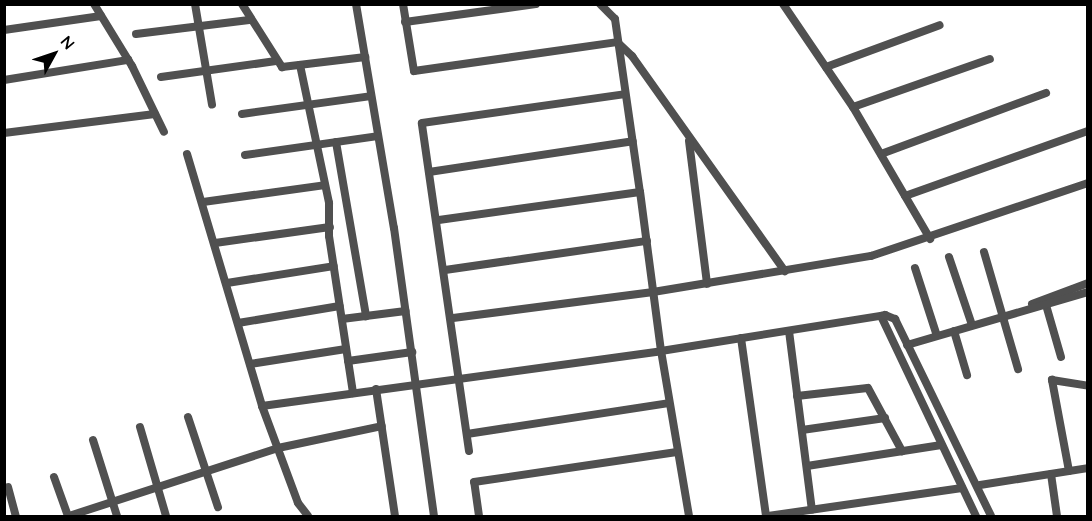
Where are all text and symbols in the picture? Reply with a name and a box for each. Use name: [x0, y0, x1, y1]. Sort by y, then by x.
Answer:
north arrow: [24, 24, 84, 84]
text: N: [56, 31, 79, 53]

